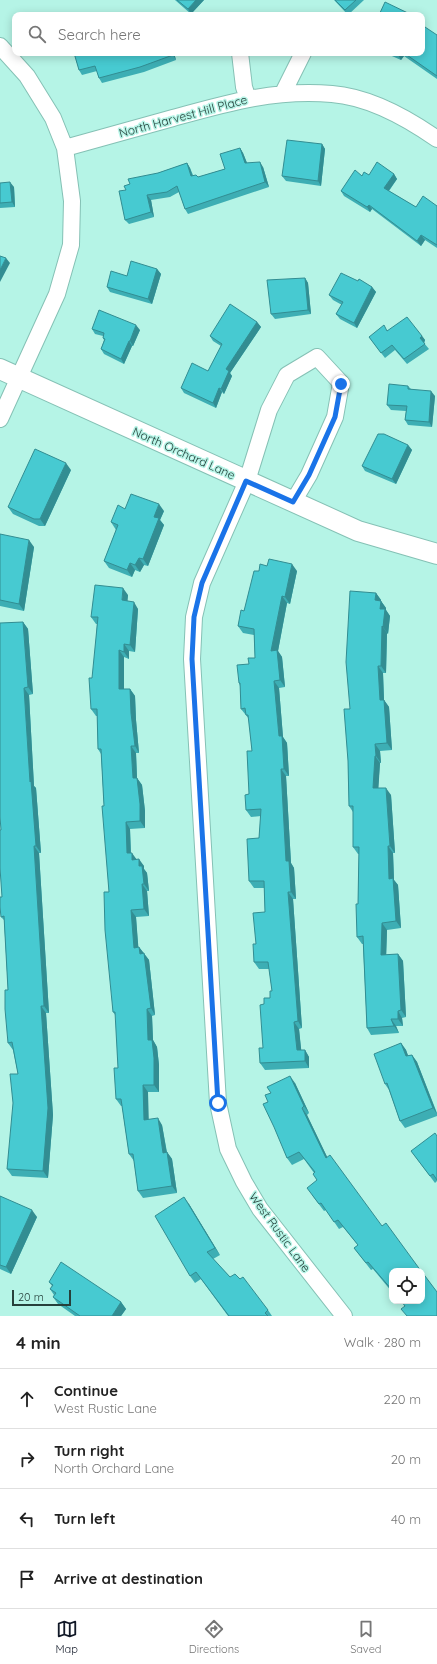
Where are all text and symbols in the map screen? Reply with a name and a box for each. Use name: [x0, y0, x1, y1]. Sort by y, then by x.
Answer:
search box: [12, 12, 425, 56]
icon: search: [26, 23, 48, 45]
text: Search here: [58, 25, 141, 44]
street label: North Harvest Hill Place: [117, 92, 249, 140]
route end: [332, 375, 350, 393]
street label: North Orchard Lane: [130, 424, 238, 482]
route start: [209, 1094, 227, 1112]
street label: West Rustic Lane: [246, 1189, 314, 1275]
map controls: [389, 1268, 425, 1304]
button: locate: [389, 1268, 425, 1304]
scale bar: [12, 1288, 71, 1307]
text: 20 m: [18, 1290, 44, 1304]
text: 4 min: [16, 1332, 61, 1353]
text: Walk · 280 m: [344, 1334, 421, 1350]
text: Continue: [54, 1381, 118, 1400]
icon: ahead: [16, 1388, 38, 1410]
text: 220 m: [383, 1391, 421, 1407]
text: West Rustic Lane: [54, 1400, 157, 1416]
text: Turn right: [54, 1441, 125, 1460]
icon: right: [16, 1448, 38, 1470]
text: 20 m: [391, 1451, 421, 1467]
text: North Orchard Lane: [54, 1460, 174, 1476]
icon: left: [16, 1508, 38, 1530]
text: Turn left: [54, 1509, 116, 1528]
text: 40 m: [391, 1511, 421, 1527]
icon: arrive: [16, 1568, 38, 1590]
text: Arrive at destination: [54, 1569, 203, 1588]
tab: Map: [55, 1618, 78, 1656]
tab: Directions: [189, 1618, 239, 1656]
tab: Saved: [350, 1618, 382, 1656]

